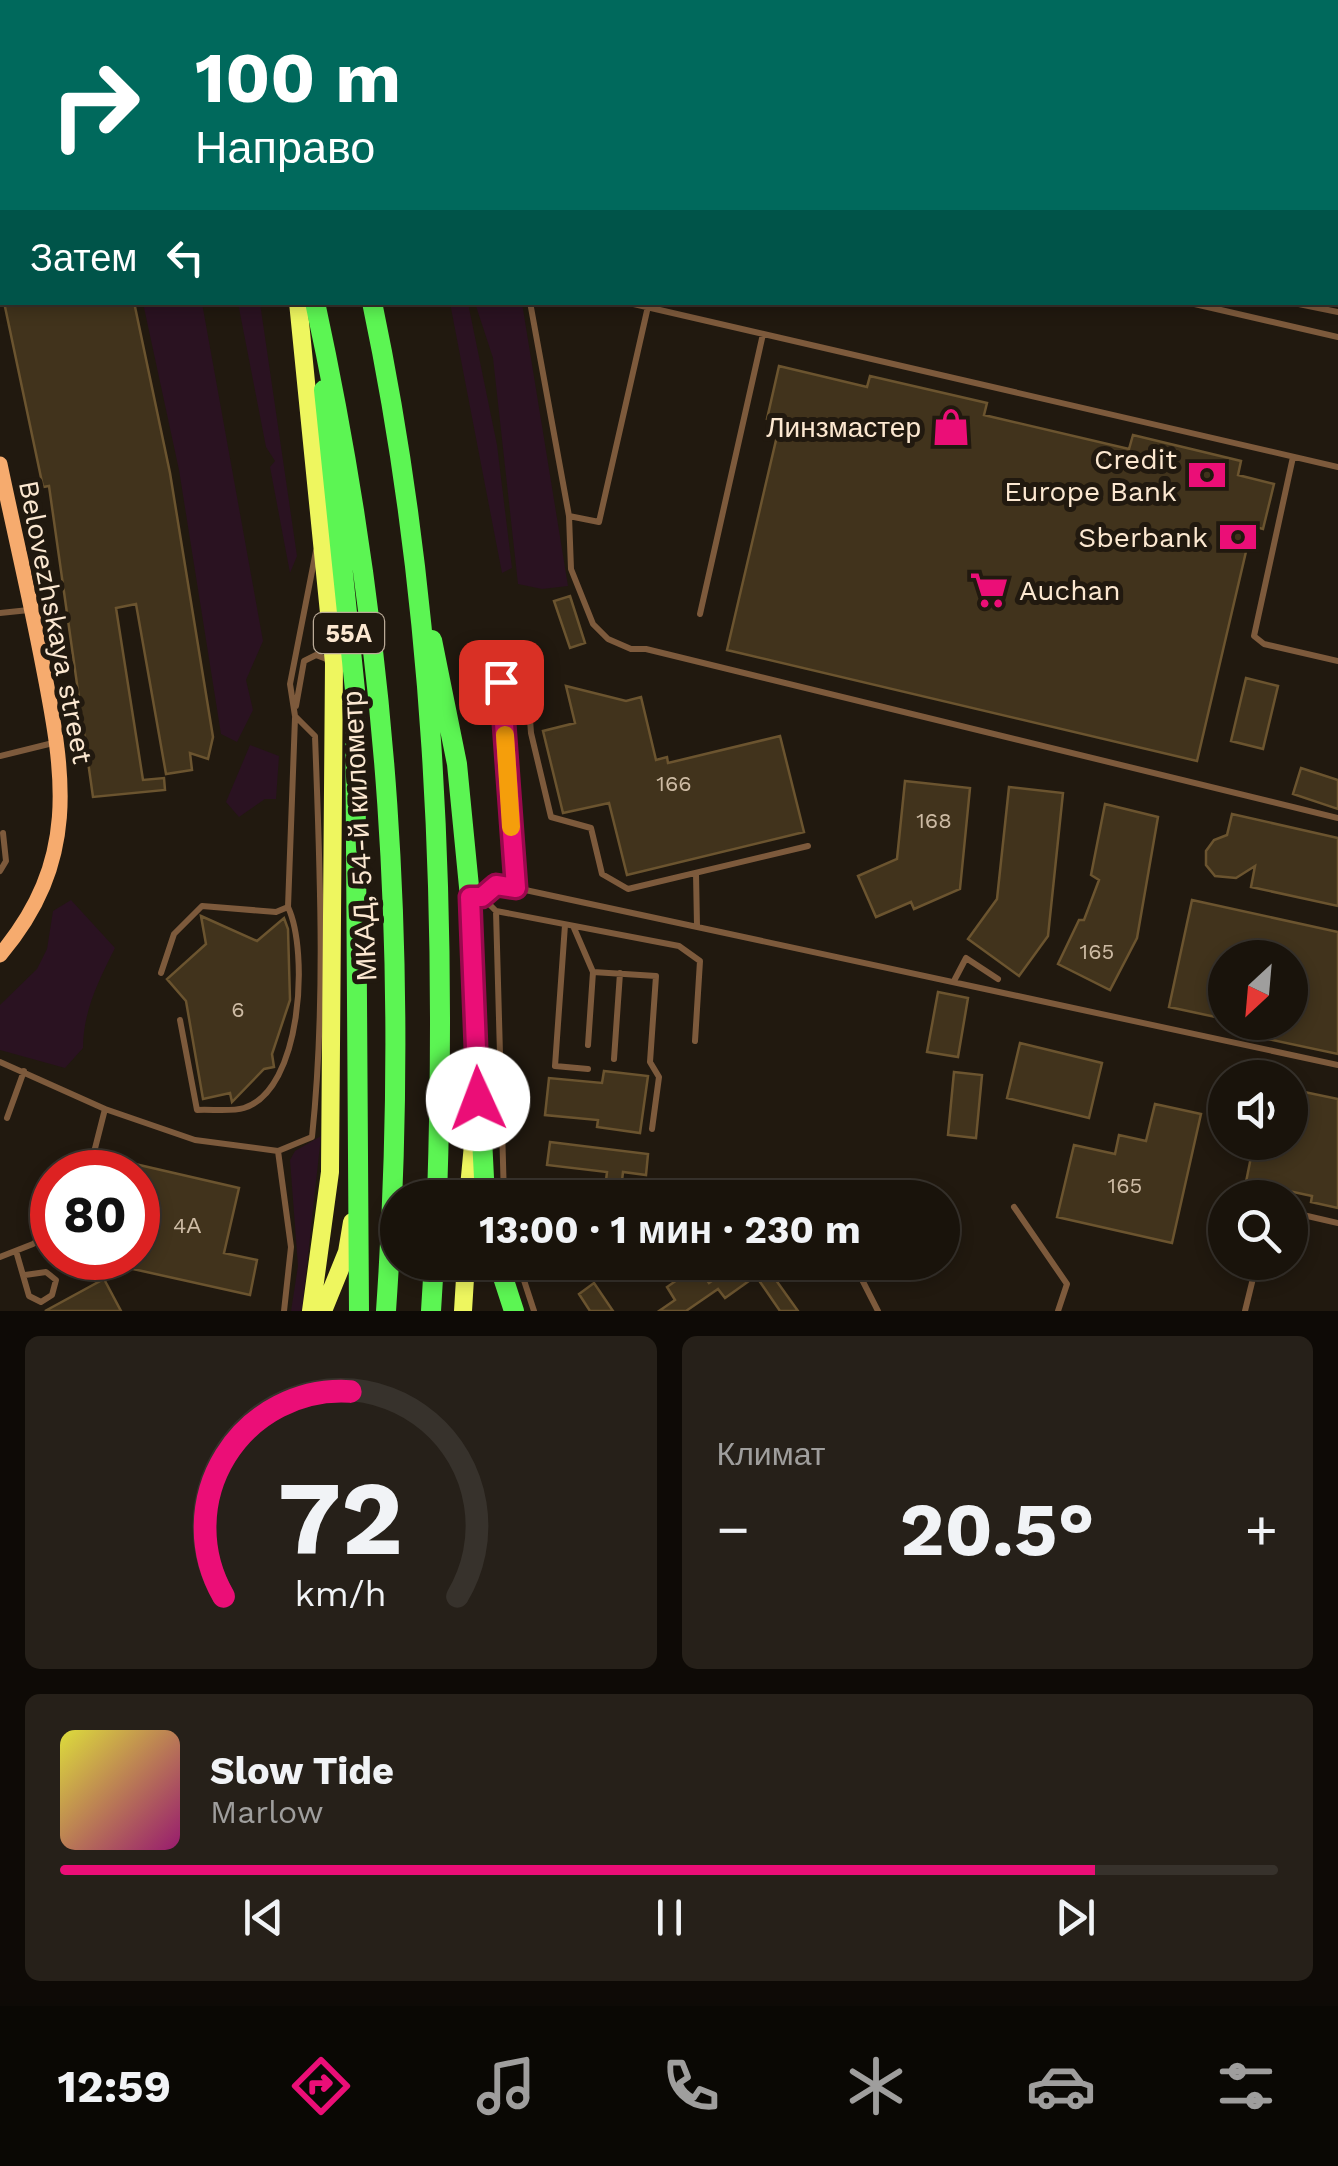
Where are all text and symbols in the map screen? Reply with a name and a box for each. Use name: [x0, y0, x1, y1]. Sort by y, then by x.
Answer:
text: 100 m: [195, 37, 401, 119]
icon: right: [30, 40, 160, 170]
text: Направо: [195, 121, 375, 174]
icon: left: [158, 230, 213, 285]
text: Затем: [30, 236, 138, 280]
shop icon: Линзмастер: [930, 406, 972, 448]
place label: Линзмастер: [766, 411, 921, 444]
place label: Credit Europe Bank: [1004, 443, 1177, 508]
bank icon: Credit Europe Bank: [1186, 454, 1228, 496]
street label: Belovezhskaya street: [12, 478, 99, 767]
bank icon: Sberbank: [1217, 516, 1259, 558]
place label: Sberbank: [1078, 521, 1208, 554]
supermarket icon: Auchan: [968, 569, 1010, 611]
place label: Auchan: [1019, 574, 1121, 607]
road number: 55А: [314, 613, 384, 653]
pin: [459, 640, 544, 725]
icon: arrive: [474, 655, 529, 710]
street label: МКАД, 54-й километр: [335, 690, 384, 982]
house number: 166: [656, 771, 692, 796]
house number: 168: [916, 808, 952, 833]
house number: 165: [1080, 939, 1114, 964]
north arrow: [1208, 940, 1308, 1040]
map controls: [1208, 940, 1308, 1280]
house number: 6: [231, 997, 245, 1022]
position arrow: [426, 1047, 530, 1151]
button: sound: [1208, 1060, 1308, 1160]
speed limit sign: 80: [30, 1150, 160, 1280]
house number: 165: [1108, 1173, 1142, 1198]
button: search: [1208, 1180, 1308, 1280]
text: 13:00 · 1 мин · 230 m: [479, 1208, 861, 1252]
house number: 4А: [173, 1213, 201, 1238]
text: Климат: [717, 1435, 825, 1473]
text: 72: [278, 1457, 403, 1579]
text: 20.5°: [900, 1485, 1095, 1573]
text: −: [717, 1497, 750, 1561]
text: +: [1245, 1497, 1278, 1561]
text: km/h: [295, 1573, 387, 1615]
text: Slow Tide: [210, 1749, 394, 1793]
text: Marlow: [210, 1793, 324, 1831]
icon: previous: [236, 1890, 291, 1945]
icon: pause: [642, 1890, 697, 1945]
icon: next: [1048, 1890, 1103, 1945]
icon: directions: [286, 2051, 356, 2121]
icon: music: [471, 2051, 541, 2121]
icon: phone: [656, 2051, 726, 2121]
icon: climate: [841, 2051, 911, 2121]
icon: car: [1026, 2051, 1096, 2121]
icon: filters: [1211, 2051, 1281, 2121]
text: 12:59: [57, 2060, 171, 2113]

